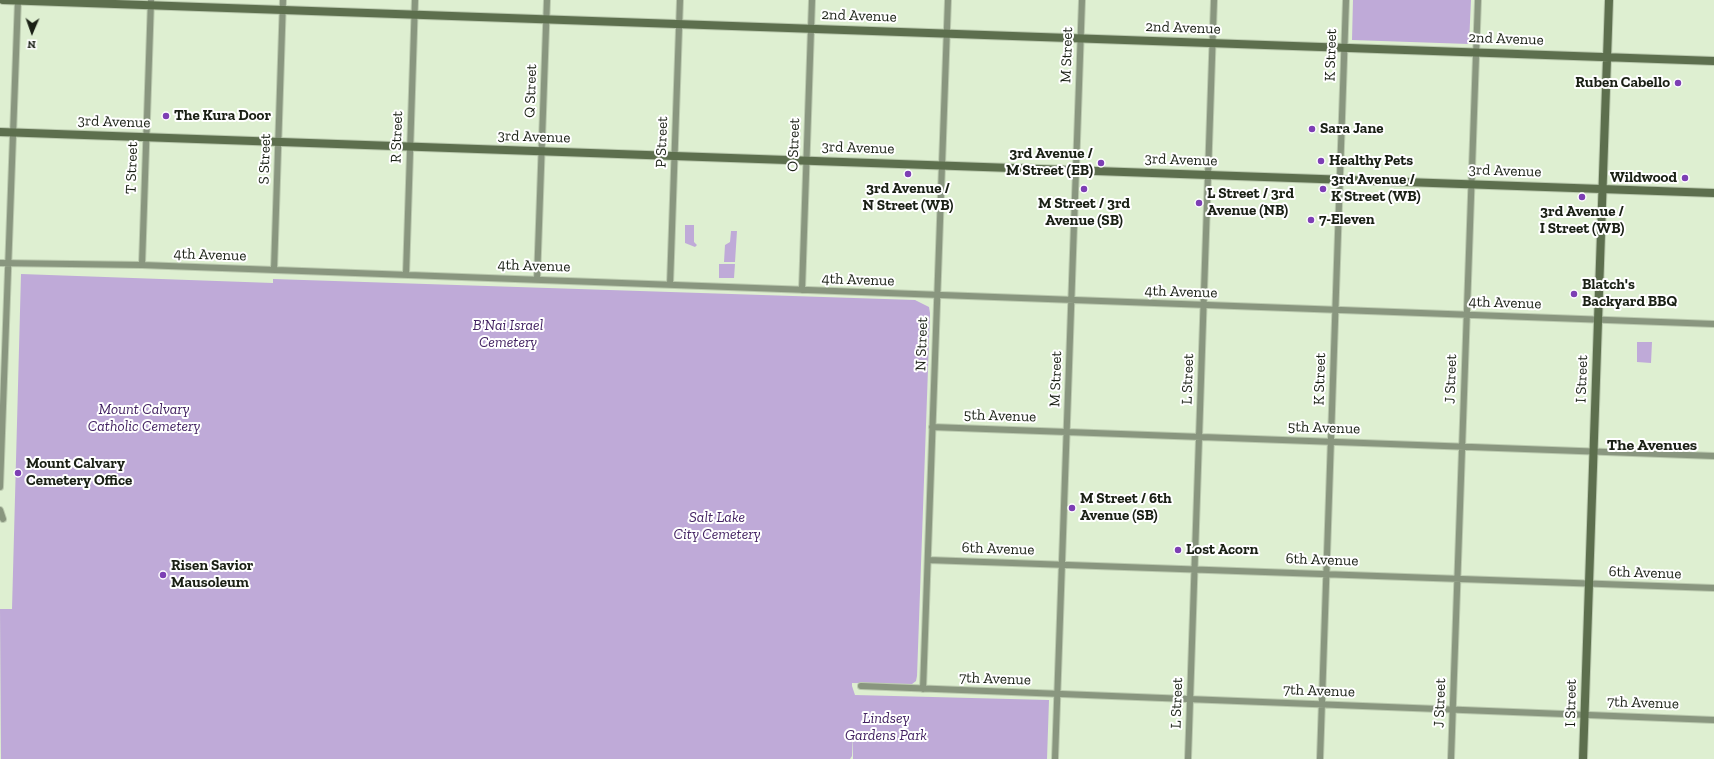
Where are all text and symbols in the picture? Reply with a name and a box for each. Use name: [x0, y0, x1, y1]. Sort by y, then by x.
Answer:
street label: 2nd Avenue: [821, 6, 897, 26]
north arrow: [12, 12, 52, 52]
street label: 2nd Avenue: [1145, 18, 1221, 38]
street label: M Street: [1057, 27, 1077, 83]
street label: K Street: [1321, 28, 1341, 82]
street label: 2nd Avenue: [1468, 29, 1544, 49]
text: N: [27, 38, 36, 51]
street label: Q Street: [521, 64, 541, 118]
place label: Ruben Cabello: [1575, 74, 1670, 92]
marker: Ruben Cabello: [1673, 78, 1683, 88]
place label: The Kura Door: [174, 107, 271, 125]
marker: The Kura Door: [161, 111, 171, 121]
street label: R Street: [387, 111, 407, 163]
street label: 3rd Avenue: [77, 112, 151, 132]
street label: P Street: [652, 116, 672, 168]
street label: O Street: [784, 118, 804, 172]
place label: Sara Jane: [1320, 120, 1384, 138]
marker: Sara Jane: [1307, 124, 1317, 134]
street label: 3rd Avenue: [497, 127, 571, 147]
street label: S Street: [255, 133, 275, 185]
street label: 3rd Avenue: [821, 138, 895, 158]
street label: T Street: [122, 142, 142, 194]
place label: 3rd Avenue / M Street (EB): [1006, 145, 1093, 180]
street label: 3rd Avenue: [1144, 150, 1218, 170]
place label: Healthy Pets: [1329, 152, 1413, 170]
marker: Healthy Pets: [1316, 156, 1326, 166]
marker: 3rd Avenue / M Street (EB): [1096, 158, 1106, 168]
street label: 3rd Avenue: [1468, 161, 1542, 181]
marker: 3rd Avenue / N Street (WB): [903, 169, 913, 179]
place label: Wildwood: [1610, 169, 1677, 187]
place label: 3rd Avenue / K Street (WB): [1331, 171, 1420, 206]
marker: Wildwood: [1680, 173, 1690, 183]
place label: 3rd Avenue / N Street (WB): [863, 180, 953, 215]
marker: M Street / 3rd Avenue (SB): [1079, 184, 1089, 194]
marker: 3rd Avenue / K Street (WB): [1318, 184, 1328, 194]
place label: L Street / 3rd Avenue (NB): [1207, 185, 1294, 220]
marker: 3rd Avenue / I Street (WB): [1577, 192, 1587, 202]
place label: M Street / 3rd Avenue (SB): [1038, 195, 1130, 230]
marker: L Street / 3rd Avenue (NB): [1194, 198, 1204, 208]
place label: 3rd Avenue / I Street (WB): [1540, 203, 1624, 238]
place label: 7-Eleven: [1319, 211, 1375, 229]
marker: 7-Eleven: [1306, 215, 1316, 225]
street label: 4th Avenue: [173, 245, 247, 265]
street label: 4th Avenue: [497, 256, 571, 276]
street label: 4th Avenue: [821, 270, 895, 290]
place label: Blatch's Backyard BBQ: [1582, 276, 1677, 311]
street label: 4th Avenue: [1144, 282, 1218, 302]
marker: Blatch's Backyard BBQ: [1569, 289, 1579, 299]
street label: 4th Avenue: [1468, 293, 1542, 313]
park label: B'Nai Israel Cemetery: [473, 317, 543, 352]
street label: N Street: [912, 317, 932, 371]
street label: M Street: [1046, 351, 1066, 407]
street label: K Street: [1310, 352, 1330, 406]
street label: L Street: [1178, 353, 1198, 405]
street label: J Street: [1441, 354, 1461, 404]
street label: I Street: [1572, 355, 1592, 403]
park label: Mount Calvary Catholic Cemetery: [88, 401, 200, 436]
street label: 5th Avenue: [963, 406, 1037, 426]
street label: 5th Avenue: [1287, 418, 1361, 438]
district label: The Avenues: [1607, 435, 1697, 455]
place label: Mount Calvary Cemetery Office: [26, 455, 132, 490]
marker: Mount Calvary Cemetery Office: [13, 468, 23, 478]
place label: M Street / 6th Avenue (SB): [1080, 490, 1172, 525]
marker: M Street / 6th Avenue (SB): [1067, 503, 1077, 513]
park label: Salt Lake City Cemetery: [674, 509, 760, 544]
street label: 6th Avenue: [961, 539, 1035, 559]
place label: Lost Acorn: [1186, 541, 1258, 559]
marker: Lost Acorn: [1173, 545, 1183, 555]
street label: 6th Avenue: [1285, 550, 1359, 570]
place label: Risen Savior Mausoleum: [171, 557, 253, 592]
street label: 6th Avenue: [1608, 563, 1682, 583]
marker: Risen Savior Mausoleum: [158, 570, 168, 580]
street label: 7th Avenue: [959, 669, 1031, 689]
street label: L Street: [1167, 677, 1187, 729]
street label: J Street: [1430, 678, 1450, 728]
street label: I Street: [1562, 679, 1580, 727]
street label: 7th Avenue: [1283, 681, 1355, 701]
street label: 7th Avenue: [1607, 693, 1679, 713]
park label: Lindsey Gardens Park: [845, 710, 927, 745]

